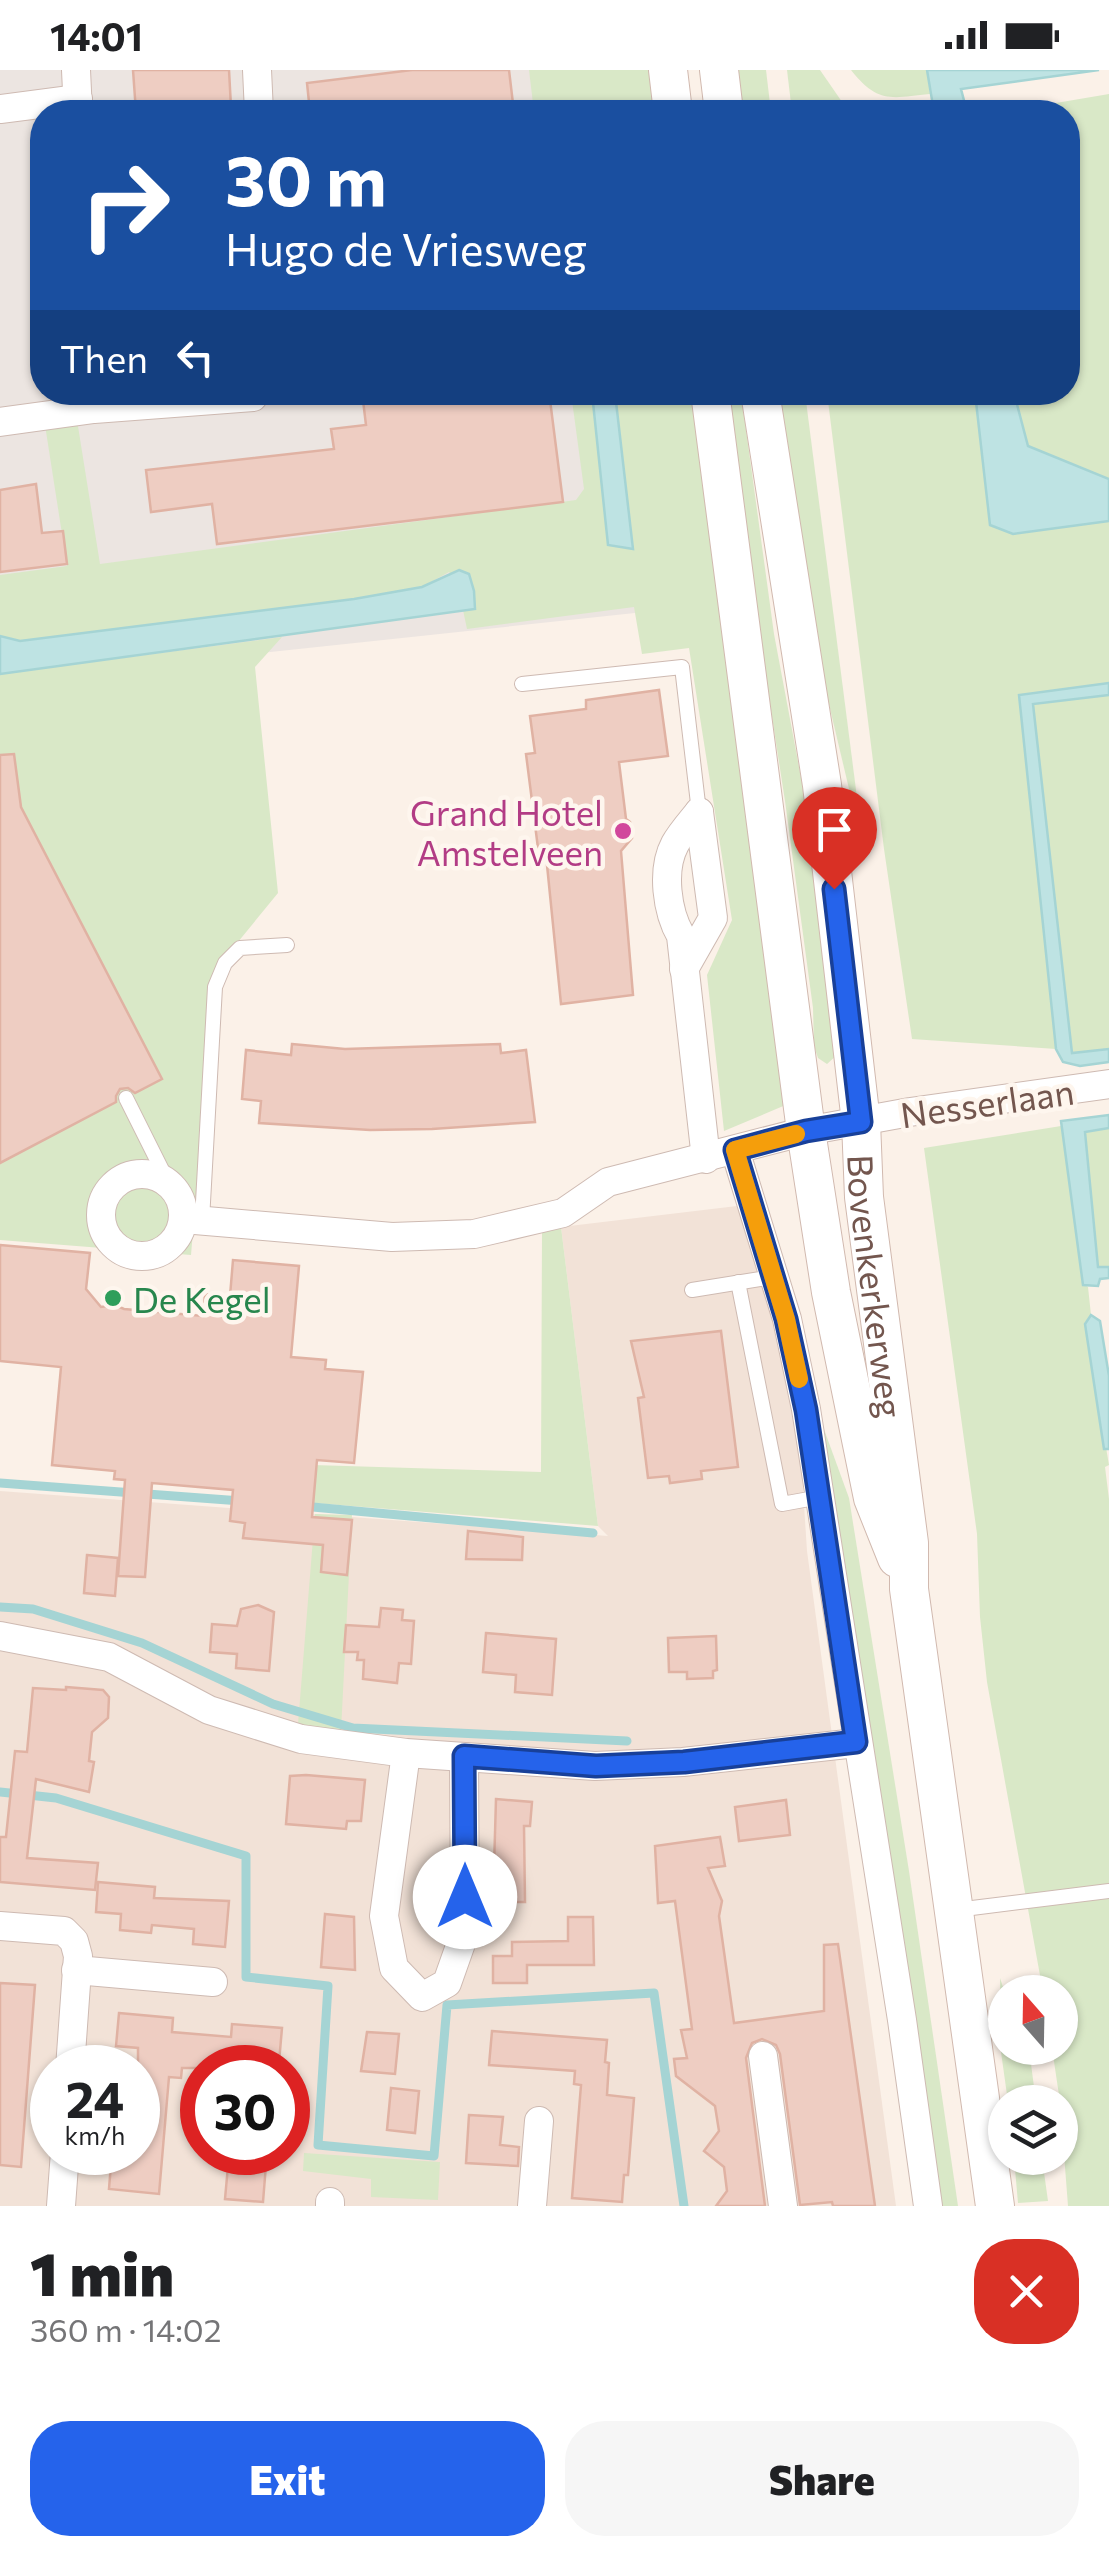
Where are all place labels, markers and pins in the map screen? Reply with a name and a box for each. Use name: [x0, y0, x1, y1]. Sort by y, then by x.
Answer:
pin: [792, 787, 877, 890]
place label: Grand Hotel Amstelveen: [410, 790, 603, 873]
marker: Grand Hotel Amstelveen: [612, 820, 634, 842]
place label: De Kegel: [133, 1277, 271, 1320]
marker: De Kegel: [102, 1287, 124, 1309]

